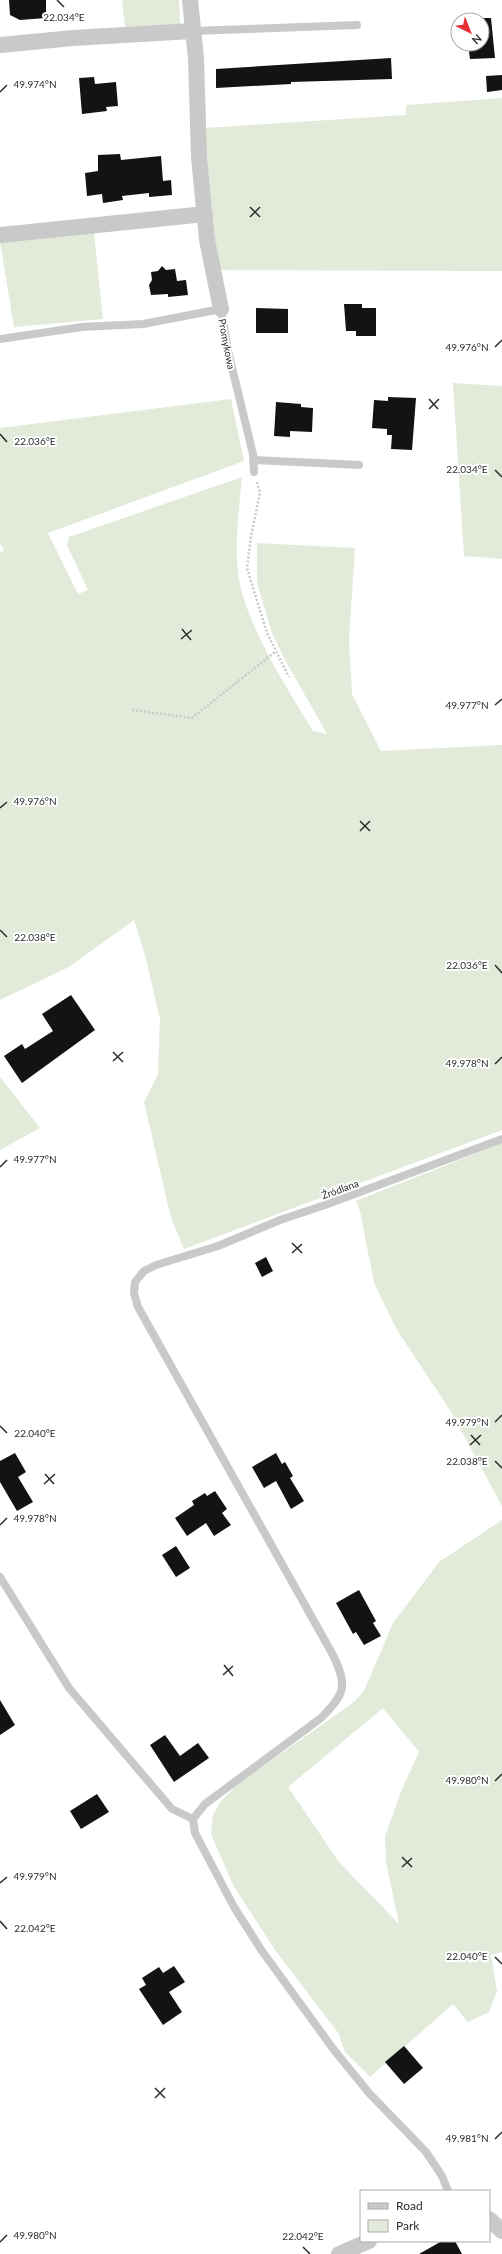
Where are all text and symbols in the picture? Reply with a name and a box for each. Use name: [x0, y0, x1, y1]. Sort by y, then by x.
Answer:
text: 22.034°E: [43, 11, 85, 23]
north arrow: [450, 12, 490, 52]
text: N: [470, 32, 485, 47]
text: 49.974°N: [13, 78, 57, 90]
street label: Promykowa: [216, 318, 238, 370]
text: 49.976°N: [445, 341, 489, 353]
text: 22.036°E: [14, 435, 56, 447]
text: 22.034°E: [446, 463, 488, 475]
text: 49.977°N: [445, 699, 489, 711]
text: 49.976°N: [13, 795, 57, 807]
text: 22.038°E: [14, 931, 56, 943]
text: 22.036°E: [446, 959, 488, 971]
text: 49.978°N: [445, 1057, 489, 1069]
text: 49.977°N: [13, 1153, 57, 1165]
street label: Źródlana: [320, 1177, 360, 1201]
text: 49.979°N: [445, 1416, 489, 1428]
text: 22.040°E: [14, 1427, 56, 1439]
text: 22.038°E: [446, 1455, 488, 1467]
text: 49.978°N: [13, 1512, 57, 1524]
text: 49.980°N: [445, 1774, 489, 1786]
text: 49.979°N: [13, 1870, 57, 1882]
text: 22.042°E: [14, 1922, 56, 1934]
text: 22.040°E: [446, 1950, 488, 1962]
text: 49.981°N: [445, 2132, 489, 2144]
legend: [360, 2190, 490, 2242]
text: Road: [396, 2198, 423, 2213]
text: Park: [396, 2218, 420, 2233]
text: 49.980°N: [13, 2229, 57, 2241]
text: 22.042°E: [282, 2230, 324, 2242]

